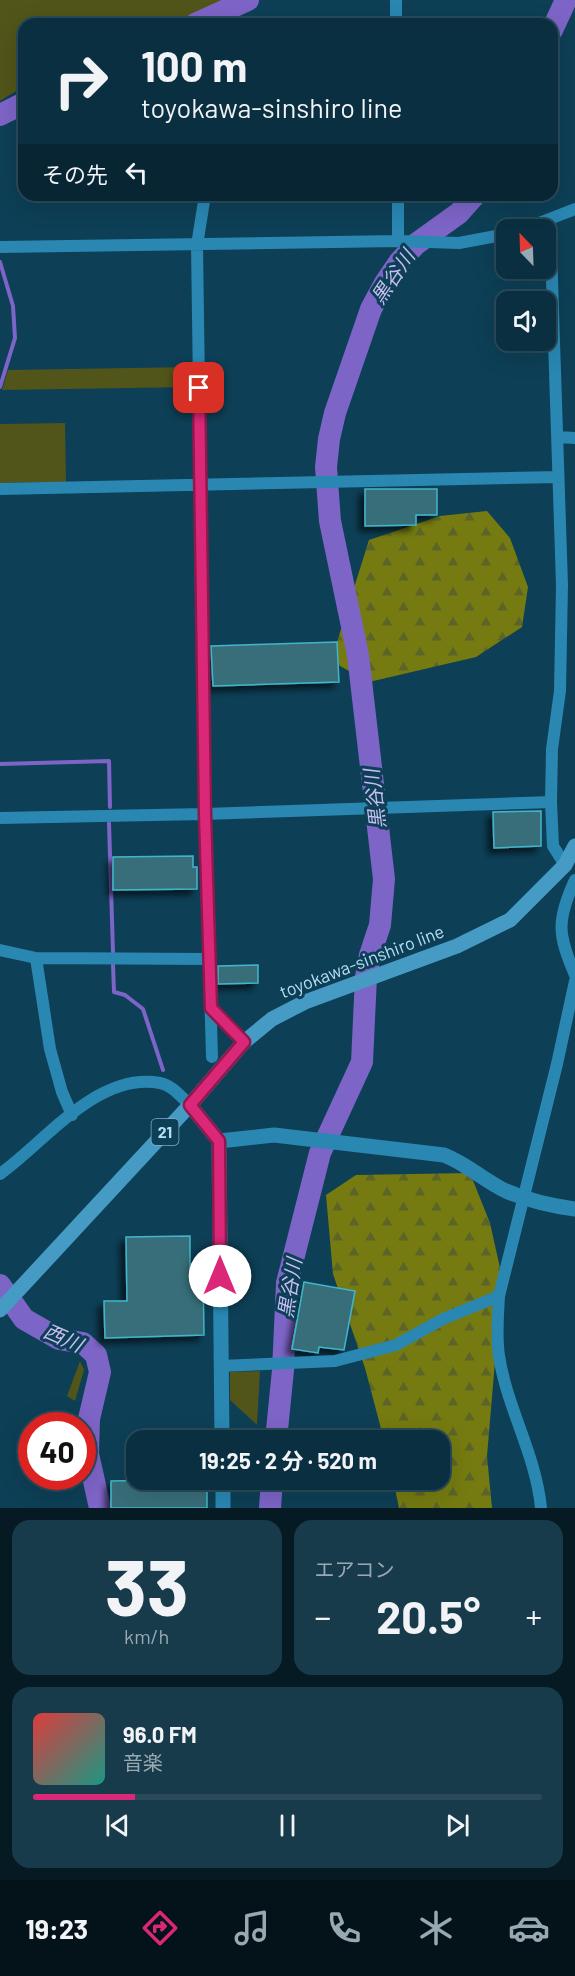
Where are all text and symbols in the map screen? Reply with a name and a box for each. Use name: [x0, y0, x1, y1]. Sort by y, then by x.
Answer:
text: 100 m: [141, 40, 247, 90]
icon: right: [42, 42, 120, 120]
text: toyokawa-sinshiro line: [141, 91, 402, 123]
icon: left: [120, 156, 153, 189]
text: その先: [42, 161, 108, 187]
north arrow: [496, 219, 556, 279]
map controls: [496, 219, 556, 351]
water label: 黒谷川: [365, 243, 420, 308]
button: sound: [496, 291, 556, 351]
pin: [173, 362, 224, 413]
icon: arrive: [182, 371, 215, 404]
water label: 黒谷川: [358, 766, 390, 830]
street label: toyokawa-sinshiro line: [276, 920, 447, 1003]
road number: 21: [152, 1119, 178, 1145]
position arrow: [188, 1244, 252, 1308]
water label: 黒谷川: [272, 1254, 306, 1319]
water label: 西川: [40, 1318, 88, 1357]
speed limit sign: 40: [18, 1412, 96, 1490]
text: 19:25 · 2 分 · 520 m: [199, 1447, 377, 1473]
text: 33: [105, 1538, 189, 1632]
text: エアコン: [315, 1557, 395, 1581]
text: 20.5°: [376, 1589, 480, 1643]
text: −: [315, 1596, 331, 1636]
text: +: [526, 1596, 542, 1636]
text: km/h: [124, 1624, 169, 1648]
text: 96.0 FM: [123, 1721, 197, 1747]
text: 音楽: [123, 1750, 163, 1774]
icon: previous: [101, 1809, 134, 1842]
icon: pause: [271, 1809, 304, 1842]
icon: next: [441, 1809, 474, 1842]
icon: directions: [139, 1907, 181, 1949]
icon: music: [231, 1907, 273, 1949]
icon: phone: [323, 1907, 365, 1949]
icon: climate: [415, 1907, 457, 1949]
icon: car: [508, 1907, 550, 1949]
text: 19:23: [25, 1912, 88, 1944]

